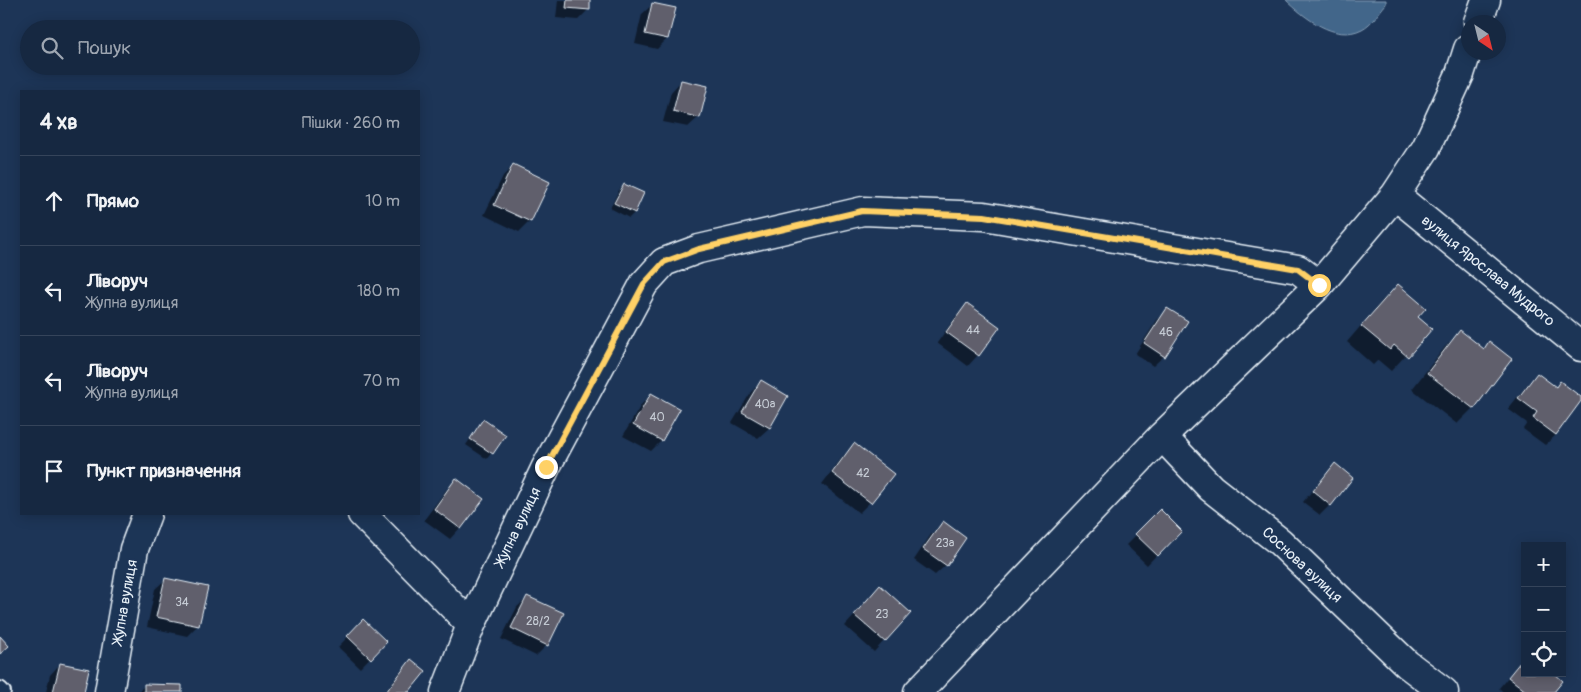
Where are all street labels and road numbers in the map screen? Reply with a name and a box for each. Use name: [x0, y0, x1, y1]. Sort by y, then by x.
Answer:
street label: вулиця Ярослава Мудрого: [1417, 211, 1559, 331]
street label: Жупна вулиця: [490, 484, 545, 571]
street label: Соснова вулиця: [1258, 523, 1346, 607]
street label: Жупна вулиця: [108, 558, 142, 648]

